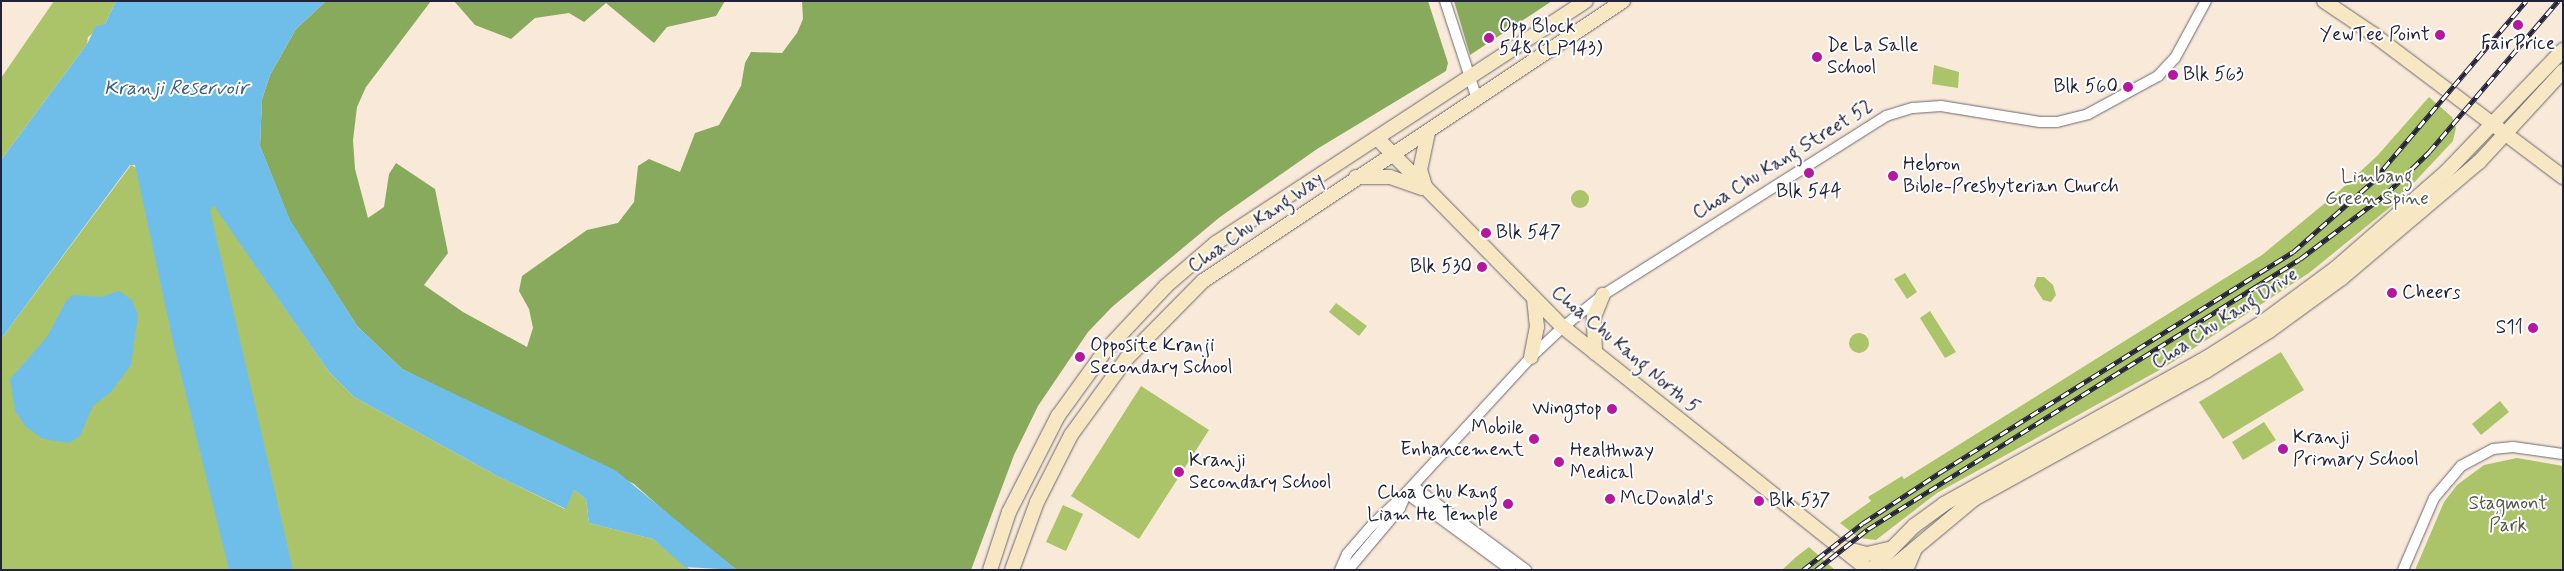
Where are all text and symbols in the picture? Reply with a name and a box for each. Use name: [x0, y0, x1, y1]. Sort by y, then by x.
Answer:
place label: Opp Block 548 (LP143): [1499, 16, 1603, 60]
marker: FairPrice: [2512, 19, 2524, 31]
place label: YewTee Point: [2320, 24, 2430, 46]
marker: YewTee Point: [2434, 29, 2446, 41]
marker: Opp Block 548 (LP143): [1483, 32, 1495, 44]
place label: FairPrice: [2481, 33, 2555, 55]
place label: De La Salle School: [1827, 35, 1918, 79]
marker: De La Salle School: [1811, 51, 1823, 63]
place label: Blk 563: [2183, 64, 2244, 86]
marker: Blk 563: [2167, 69, 2179, 81]
water label: Kranji Reservoir: [104, 76, 248, 100]
place label: Blk 560: [2053, 76, 2118, 98]
marker: Blk 560: [2122, 81, 2134, 93]
street label: Choa Chu Kang Street 52: [1687, 94, 1879, 226]
place label: Hebron Bible-Presbyterian Church: [1903, 154, 2123, 198]
street label: Choa Chu Kang Way: [1181, 166, 1331, 280]
park label: Limbang Green Spine: [2325, 166, 2429, 210]
marker: Blk 544: [1803, 167, 1815, 179]
marker: Hebron Bible-Presbyterian Church: [1887, 170, 1899, 182]
place label: Blk 544: [1776, 181, 1842, 203]
place label: Blk 547: [1496, 222, 1561, 244]
marker: Blk 547: [1480, 227, 1492, 239]
place label: Blk 530: [1410, 256, 1472, 278]
marker: Blk 530: [1476, 261, 1488, 273]
street label: Choa Chu Kang Drive: [2147, 263, 2303, 375]
street label: Choa Chu Kang North 5: [1544, 280, 1706, 420]
place label: Cheers: [2402, 282, 2461, 304]
marker: Cheers: [2386, 287, 2398, 299]
place label: S11: [2496, 317, 2523, 339]
marker: S11: [2527, 322, 2539, 334]
place label: Opposite Kranji Secondary School: [1090, 335, 1232, 379]
marker: Opposite Kranji Secondary School: [1074, 351, 1086, 363]
place label: Wingstop: [1532, 398, 1602, 420]
marker: Wingstop: [1606, 403, 1618, 415]
place label: Mobile Enhancement: [1400, 417, 1524, 461]
place label: Kranji Primary School: [2293, 427, 2418, 471]
marker: Mobile Enhancement: [1528, 433, 1540, 445]
place label: Healthway Medical: [1570, 440, 1654, 484]
marker: Kranji Primary School: [2277, 443, 2289, 455]
place label: Kranji Secondary School: [1189, 450, 1331, 494]
marker: Healthway Medical: [1552, 455, 1566, 469]
marker: Kranji Secondary School: [1173, 466, 1185, 478]
place label: Choa Chu Kang Liam He Temple: [1367, 482, 1498, 526]
place label: McDonald's: [1620, 488, 1713, 510]
place label: Blk 537: [1769, 490, 1830, 512]
marker: McDonald's: [1604, 493, 1616, 505]
park label: Stagmont Park: [2468, 493, 2548, 537]
marker: Blk 537: [1753, 495, 1765, 507]
marker: Choa Chu Kang Liam He Temple: [1502, 498, 1514, 510]

